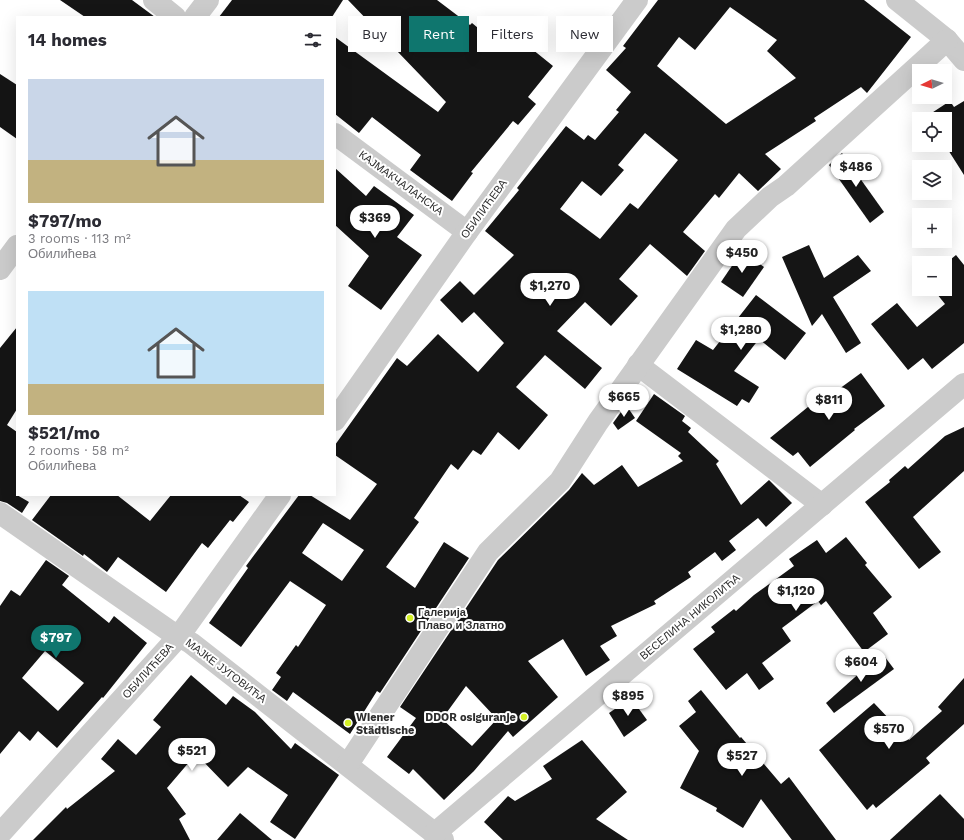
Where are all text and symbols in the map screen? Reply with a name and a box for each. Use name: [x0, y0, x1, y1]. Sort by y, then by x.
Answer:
chip: Buy: [348, 16, 401, 52]
chip: Rent: [409, 16, 469, 52]
chip: Filters: [477, 16, 548, 52]
chip: New: [556, 16, 613, 52]
icon: filters: [302, 29, 324, 51]
text: 14 homes: [28, 30, 107, 50]
north arrow: [912, 64, 952, 104]
map controls: [912, 64, 952, 296]
icon: home: [140, 105, 212, 177]
button: locate: [912, 112, 952, 152]
street label: КАЈМАКЧАЛАНСКА: [356, 148, 446, 218]
pin: $486: [832, 154, 880, 188]
text: $486: [840, 159, 872, 174]
button: layers: [912, 160, 952, 200]
street label: ОБИЛИЋЕВА: [458, 176, 510, 241]
pin: $369: [351, 205, 399, 239]
button: +: [912, 208, 952, 248]
text: $369: [359, 210, 391, 225]
text: $797/mo: [28, 211, 102, 231]
text: 3 rooms · 113 m²: [28, 231, 131, 246]
pin: $450: [718, 240, 766, 274]
text: $450: [726, 245, 758, 260]
text: Обилићева: [28, 246, 96, 261]
button: −: [912, 256, 952, 296]
pin: $1,270: [517, 273, 583, 307]
text: $1,270: [529, 278, 571, 293]
icon: home: [140, 317, 212, 389]
pin: $1,280: [708, 317, 774, 351]
text: $1,280: [720, 322, 762, 337]
pin: $665: [600, 384, 648, 418]
pin: $811: [805, 387, 853, 421]
text: $665: [608, 389, 640, 404]
text: $811: [815, 392, 843, 407]
text: $521/mo: [28, 423, 100, 443]
text: 2 rooms · 58 m²: [28, 443, 129, 458]
text: Обилићева: [28, 458, 96, 473]
street label: ВЕСЕЛИНА НИКОЛИЋА: [637, 571, 743, 663]
pin: $1,120: [763, 578, 829, 612]
text: $1,120: [777, 583, 815, 598]
place label: Галерија Плаво и Златно: [418, 606, 504, 632]
marker: Галерија Плаво и Златно: [405, 613, 415, 623]
pin: $797: [32, 625, 80, 659]
text: $797: [40, 630, 72, 645]
street label: МАЈКЕ ЈУГОВИЋА: [183, 636, 270, 706]
street label: ОБИЛИЋЕВА: [120, 640, 177, 701]
pin: $604: [837, 649, 885, 683]
text: $604: [844, 654, 878, 669]
pin: $895: [604, 683, 652, 717]
text: $895: [612, 688, 644, 703]
place label: Wiener Städtische: [356, 711, 414, 737]
place label: DDOR osiguranje: [425, 711, 516, 724]
marker: DDOR osiguranje: [519, 712, 529, 722]
pin: $570: [865, 716, 913, 750]
marker: Wiener Städtische: [343, 718, 353, 728]
text: $570: [873, 721, 905, 736]
pin: $521: [168, 738, 216, 772]
text: $521: [177, 743, 207, 758]
pin: $527: [718, 743, 766, 777]
text: $527: [726, 748, 758, 763]

